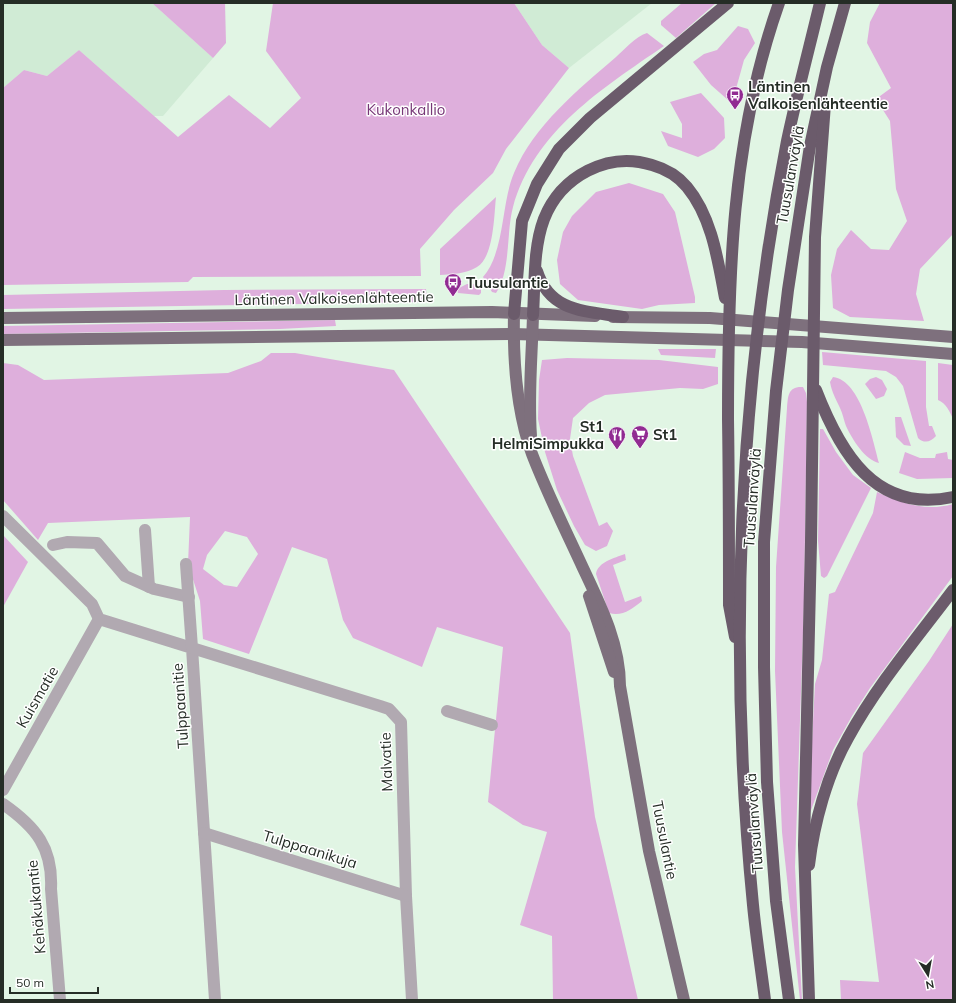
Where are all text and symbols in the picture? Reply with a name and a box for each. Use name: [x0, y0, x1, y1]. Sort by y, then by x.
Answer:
place label: Läntinen Valkoisenlähteentie: [747, 77, 888, 113]
bus stop icon: Läntinen Valkoisenlähteentie: [725, 85, 745, 110]
park label: Kukonkallio: [367, 100, 445, 119]
street label: Tuusulanväylä: [772, 124, 808, 226]
bus stop icon: Tuusulantie: [443, 272, 463, 297]
place label: Tuusulantie: [466, 273, 549, 292]
street label: Läntinen Valkoisenlähteentie: [234, 287, 434, 309]
place label: St1 HelmiSimpukka: [492, 417, 604, 453]
supermarket icon: St1: [630, 424, 650, 449]
restaurant icon: St1 HelmiSimpukka: [607, 425, 627, 450]
place label: St1: [653, 425, 677, 444]
street label: Tuusulanväylä: [739, 447, 765, 549]
street label: Kuismatie: [12, 663, 62, 731]
street label: Tulppaanitie: [168, 663, 192, 749]
street label: Malvatie: [375, 732, 397, 792]
street label: Tuusulanväylä: [741, 772, 767, 874]
street label: Tuusulantie: [648, 799, 682, 881]
street label: Tulppaanikuja: [261, 826, 359, 872]
street label: Kehäkukantie: [22, 859, 50, 955]
north arrow: [908, 955, 948, 995]
scale bar: [10, 969, 98, 995]
text: 50 m: [16, 975, 44, 990]
text: N: [924, 977, 935, 992]

